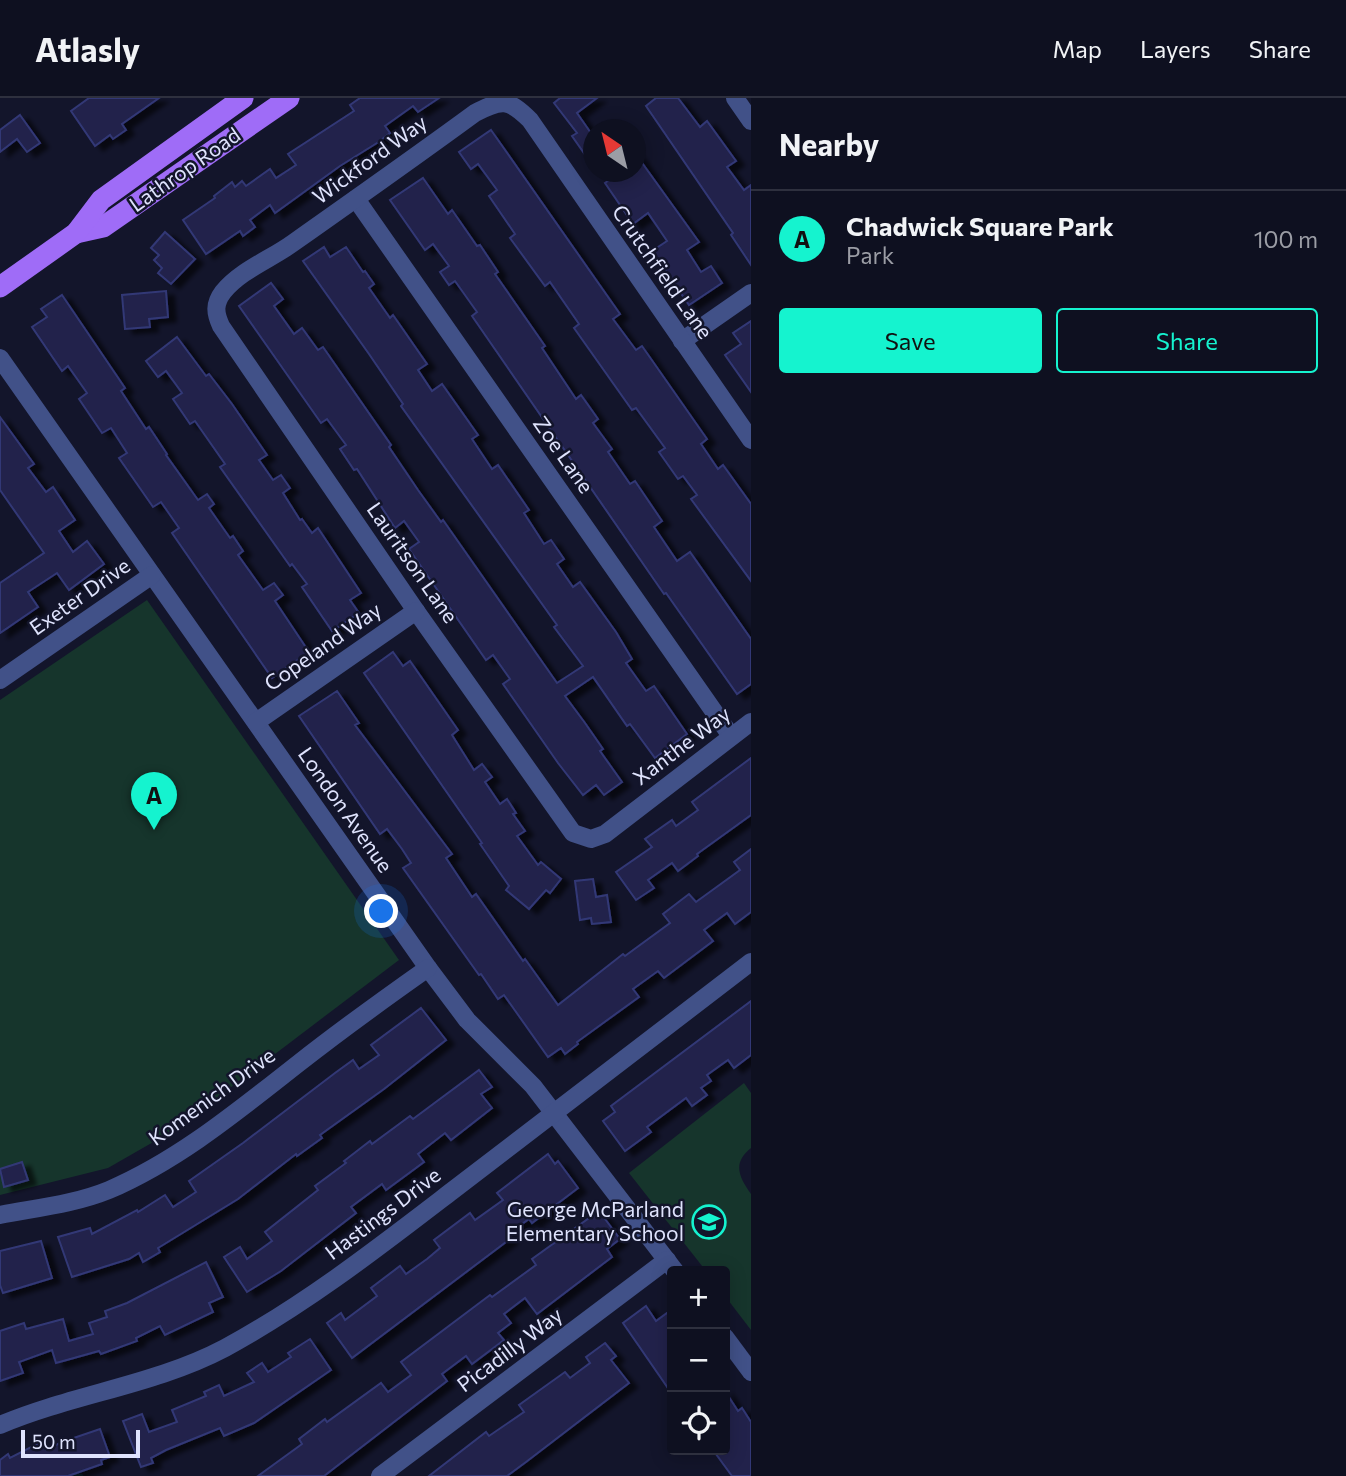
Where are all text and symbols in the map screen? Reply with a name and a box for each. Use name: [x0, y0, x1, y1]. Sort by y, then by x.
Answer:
text: Atlasly: [35, 28, 140, 69]
text: Map: [1053, 34, 1102, 63]
text: Layers: [1140, 34, 1211, 63]
text: Share: [1249, 34, 1311, 63]
street label: Wickford Way: [307, 109, 431, 209]
north arrow: [583, 119, 646, 182]
street label: Lathrop Road: [124, 121, 244, 216]
text: Nearby: [779, 125, 879, 162]
street label: Crutchfield Lane: [608, 199, 719, 343]
text: Chadwick Square Park: [846, 210, 1114, 241]
text: A: [794, 225, 810, 253]
text: 100 m: [1254, 225, 1318, 253]
text: Park: [846, 241, 894, 269]
button: Save: [779, 308, 1042, 373]
button: Share: [1056, 308, 1318, 373]
street label: Zoe Lane: [529, 411, 600, 497]
street label: Lauritson Lane: [362, 497, 464, 627]
street label: Exeter Drive: [24, 552, 134, 639]
street label: Copeland Way: [259, 596, 385, 695]
street label: Xanthe Way: [628, 700, 735, 789]
street label: London Avenue: [294, 742, 399, 877]
pin: A: [131, 772, 177, 830]
your location: [364, 894, 398, 928]
street label: Komenich Drive: [143, 1042, 279, 1150]
street label: Hastings Drive: [319, 1161, 445, 1264]
place label: George McParland Elementary School: [506, 1196, 684, 1245]
school or university icon: George McParland Elementary School: [690, 1203, 728, 1241]
map controls: [667, 1266, 730, 1455]
button: +: [667, 1266, 730, 1329]
street label: Picadilly Way: [452, 1301, 567, 1396]
button: −: [667, 1329, 730, 1392]
button: locate: [667, 1392, 730, 1455]
scale bar: [21, 1427, 140, 1459]
text: 50 m: [32, 1430, 76, 1453]

